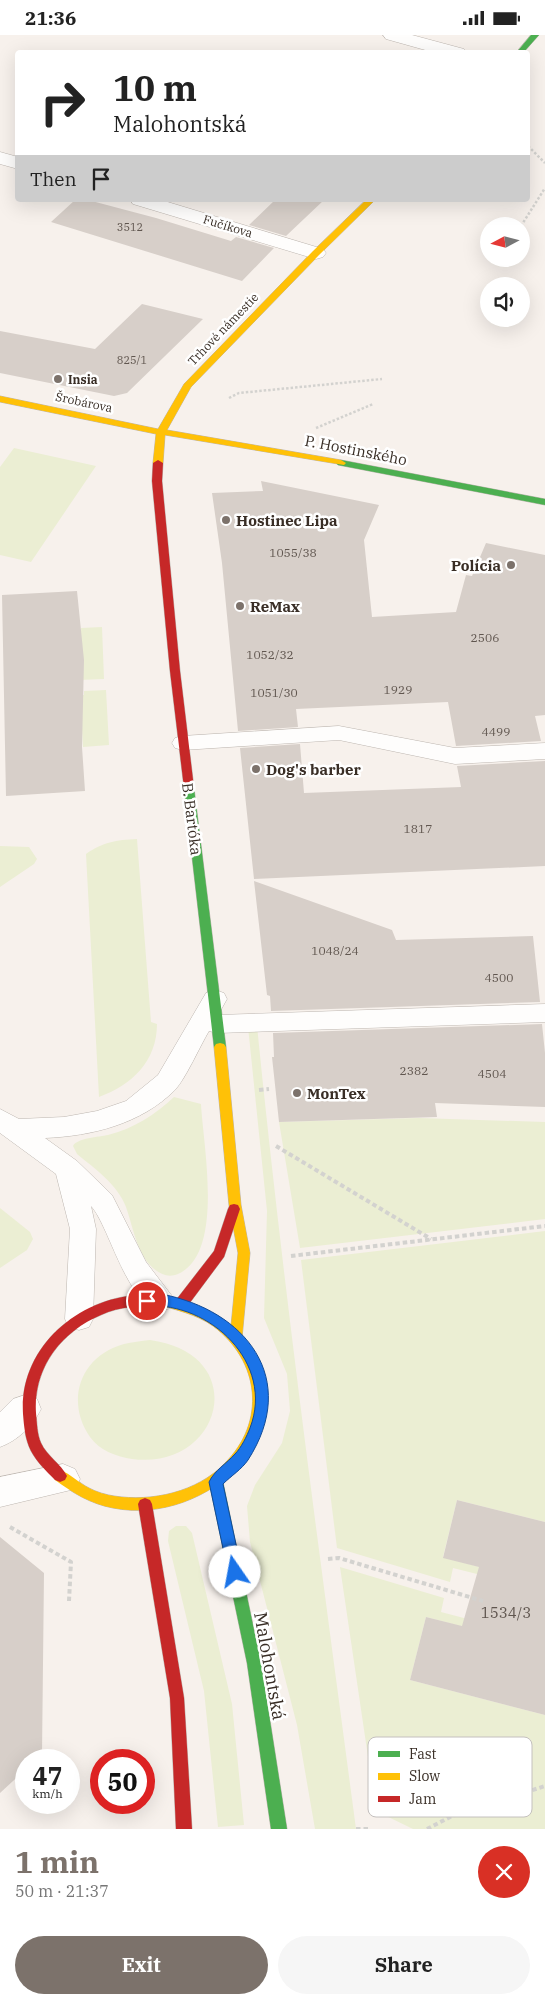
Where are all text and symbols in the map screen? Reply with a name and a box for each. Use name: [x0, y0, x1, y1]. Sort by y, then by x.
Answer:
text: 21:36: [25, 6, 76, 30]
text: 10 m: [113, 65, 197, 111]
icon: right: [30, 70, 95, 135]
text: Malohontská: [113, 109, 247, 138]
icon: arrive: [87, 165, 115, 193]
text: Then: [30, 167, 77, 191]
street label: Fučíkova: [201, 211, 255, 241]
north arrow: [480, 217, 530, 267]
map controls: [480, 217, 530, 327]
house number: 3512: [117, 220, 143, 234]
button: sound: [480, 277, 530, 327]
street label: Trhové námestie: [185, 290, 261, 368]
house number: 825/1: [117, 353, 147, 367]
place label: Insia: [68, 372, 98, 387]
marker: Insia: [52, 373, 64, 385]
street label: Šrobárova: [54, 389, 114, 415]
street label: P. Hostinského: [303, 431, 409, 469]
place label: Hostinec Lipa: [236, 511, 338, 530]
marker: Hostinec Lipa: [220, 514, 232, 526]
house number: 1055/38: [269, 545, 317, 560]
place label: Polícia: [451, 556, 501, 575]
marker: Polícia: [505, 559, 517, 571]
place label: ReMax: [250, 597, 300, 616]
marker: ReMax: [234, 600, 246, 612]
house number: 2506: [471, 630, 499, 645]
house number: 1052/32: [246, 647, 294, 662]
house number: 1929: [384, 682, 412, 697]
house number: 1051/30: [250, 685, 298, 700]
house number: 4499: [482, 724, 510, 739]
place label: Dog's barber: [266, 760, 362, 779]
marker: Dog's barber: [250, 763, 262, 775]
street label: B. Bartóka: [178, 782, 206, 856]
house number: 1817: [404, 821, 432, 836]
house number: 1048/24: [311, 943, 359, 958]
house number: 4500: [485, 970, 513, 985]
house number: 2382: [400, 1063, 428, 1078]
house number: 4504: [478, 1066, 506, 1081]
place label: MonTex: [307, 1084, 366, 1103]
marker: MonTex: [291, 1087, 303, 1099]
pin: [126, 1280, 168, 1322]
icon: arrive: [133, 1287, 161, 1315]
position arrow: [208, 1545, 260, 1597]
house number: 1534/3: [481, 1603, 531, 1622]
street label: Malohontská: [249, 1610, 291, 1722]
legend: [368, 1737, 532, 1817]
text: Fast: [409, 1745, 437, 1763]
speed limit sign: 50: [90, 1749, 155, 1814]
text: 47: [32, 1759, 63, 1792]
text: Slow: [409, 1767, 440, 1785]
text: km/h: [32, 1786, 63, 1801]
text: Jam: [409, 1790, 436, 1808]
text: 1 min: [15, 1842, 99, 1881]
button: close: [478, 1846, 530, 1898]
text: 50 m · 21:37: [15, 1881, 109, 1901]
button: Exit: [15, 1936, 268, 1994]
button: Share: [278, 1936, 530, 1994]

